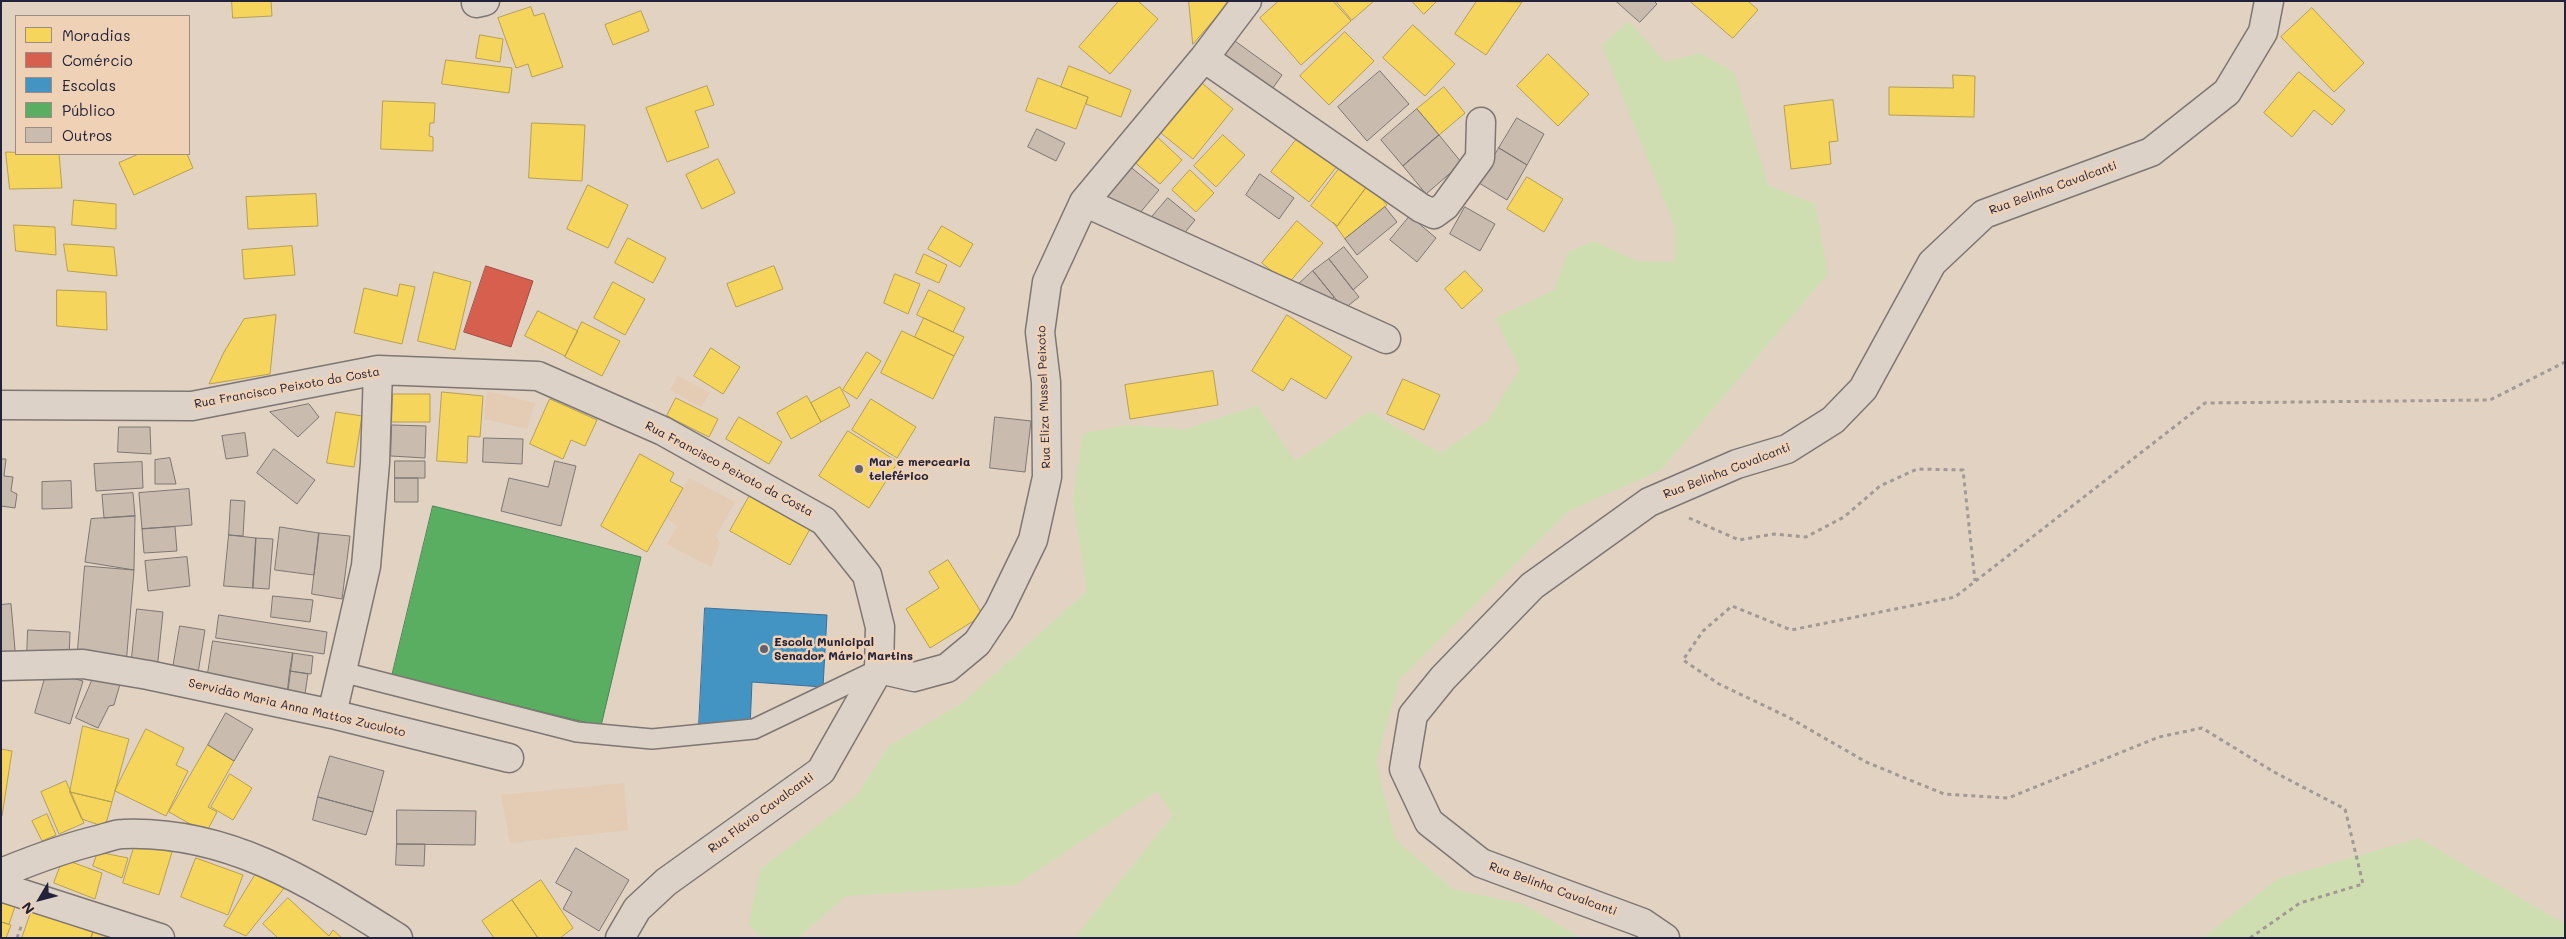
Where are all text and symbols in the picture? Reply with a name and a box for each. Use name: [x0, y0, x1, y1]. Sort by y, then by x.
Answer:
legend: [15, 15, 190, 155]
text: Moradias: [62, 25, 130, 45]
text: Comércio: [62, 50, 133, 70]
text: Escolas: [62, 75, 116, 95]
text: Público: [62, 100, 115, 120]
text: Outros: [62, 125, 112, 145]
street label: Rua Belinha Cavalcanti: [1987, 158, 2119, 218]
street label: Rua Eliza Mussel Peixoto: [1034, 325, 1054, 469]
street label: Rua Francisco Peixoto da Costa: [193, 365, 381, 411]
street label: Rua Francisco Peixoto da Costa: [643, 418, 815, 520]
street label: Rua Belinha Cavalcanti: [1661, 440, 1793, 502]
place label: Mar e mercearia teleférico: [869, 455, 970, 483]
marker: Mar e mercearia teleférico: [853, 463, 865, 475]
place label: Escola Municipal Senador Mário Martins: [774, 635, 913, 663]
marker: Escola Municipal Senador Mário Martins: [758, 643, 770, 655]
street label: Servidão Maria Anna Mattos Zuculoto: [187, 676, 407, 740]
street label: Rua Flávio Cavalcanti: [705, 770, 817, 856]
street label: Rua Belinha Cavalcanti: [1487, 859, 1619, 919]
north arrow: [15, 874, 65, 924]
text: N: [17, 898, 38, 918]

